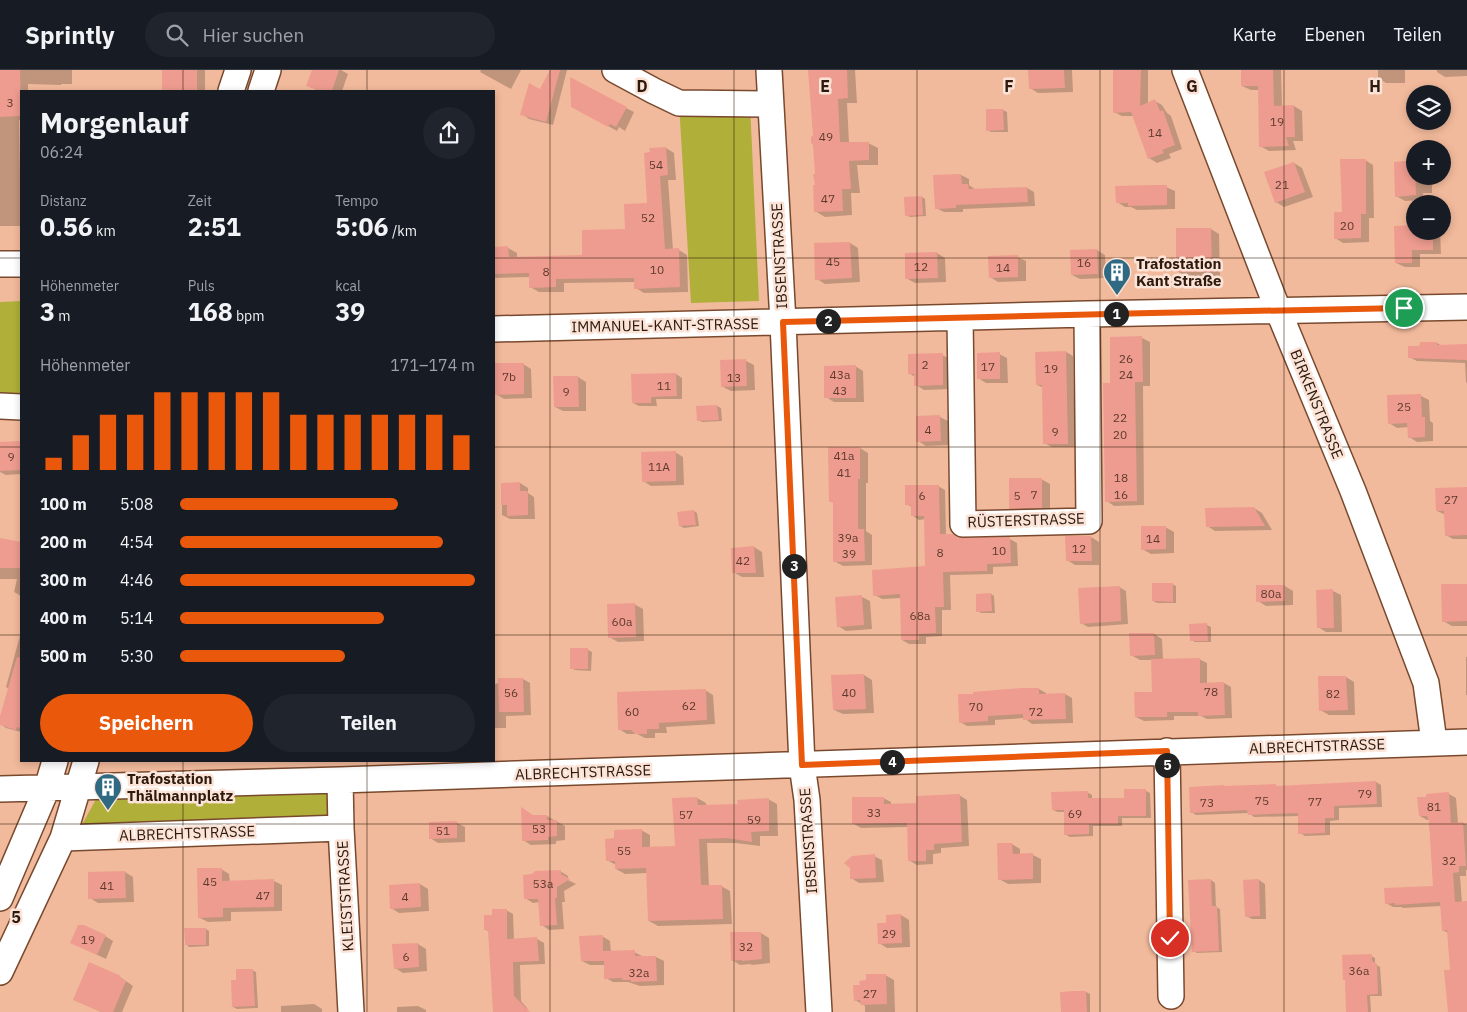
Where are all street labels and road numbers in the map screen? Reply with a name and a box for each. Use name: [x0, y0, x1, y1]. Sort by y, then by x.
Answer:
street label: IBSENSTRASSE: [767, 202, 791, 310]
street label: IMMANUEL-KANT-STRASSE: [571, 314, 759, 336]
street label: BIRKENSTRASSE: [1286, 346, 1348, 462]
street label: RÜSTERSTRASSE: [967, 508, 1085, 532]
street label: ALBRECHTSTRASSE: [1249, 734, 1385, 758]
street label: ALBRECHTSTRASSE: [515, 760, 651, 784]
street label: IBSENSTRASSE: [795, 787, 821, 895]
street label: ALBRECHTSTRASSE: [119, 821, 255, 845]
street label: KLEISTSTRASSE: [333, 840, 357, 952]

